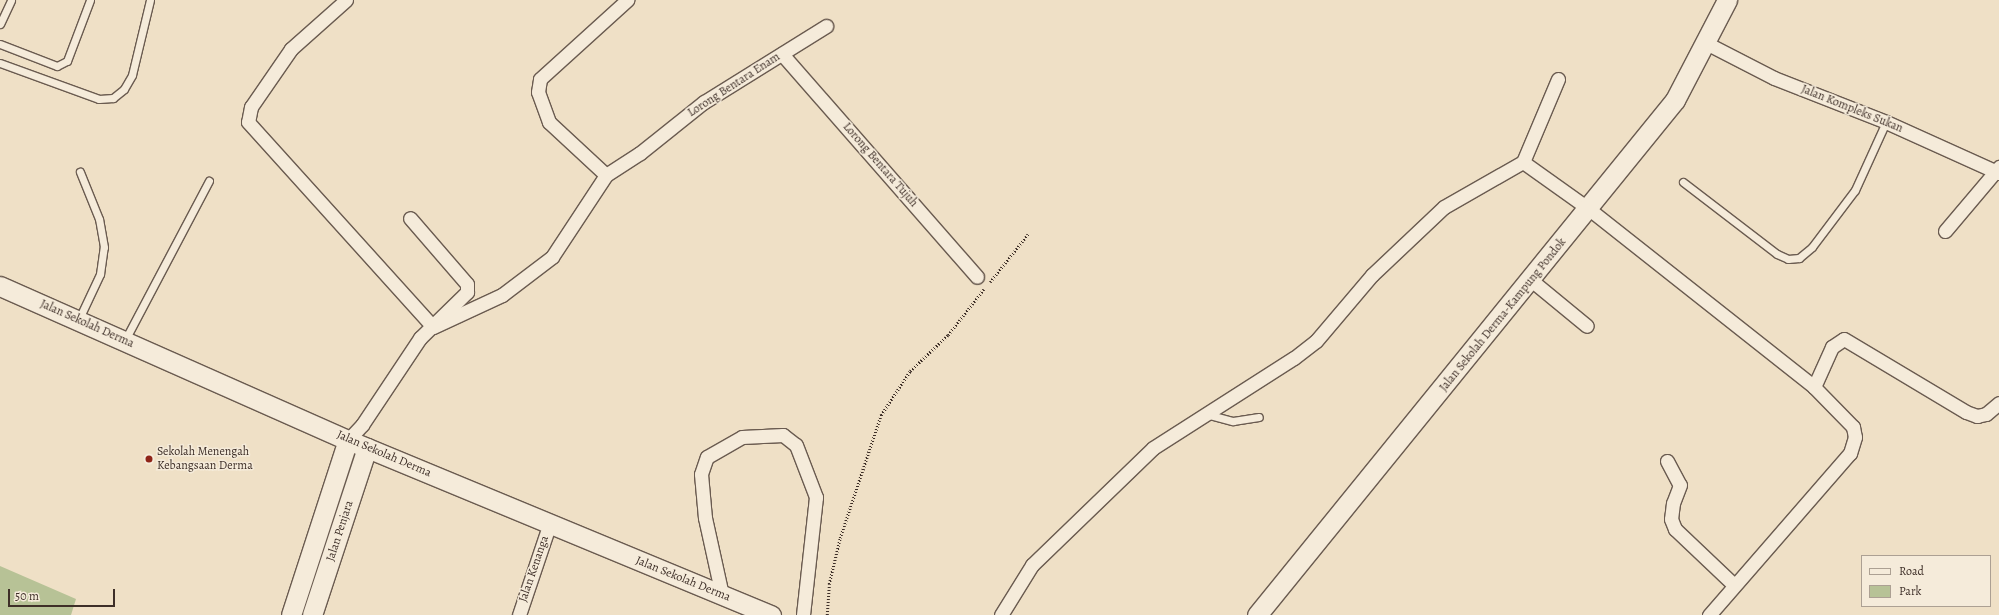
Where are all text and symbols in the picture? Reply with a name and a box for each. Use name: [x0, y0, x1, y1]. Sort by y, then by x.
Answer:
street label: Lorong Bentara Enam: [685, 50, 783, 120]
street label: Jalan Kompleks Sukan: [1799, 82, 1905, 136]
street label: Lorong Bentara Tujuh: [839, 120, 921, 210]
street label: Jalan Sekolah Derma-Kampung Pondok: [1437, 235, 1569, 395]
street label: Jalan Sekolah Derma: [38, 297, 136, 351]
street label: Jalan Sekolah Derma: [335, 428, 433, 480]
place label: Sekolah Menengah Kebangsaan Derma: [157, 445, 253, 473]
marker: Sekolah Menengah Kebangsaan Derma: [144, 454, 154, 464]
street label: Jalan Penjara: [323, 499, 357, 563]
street label: Jalan Kenanga: [516, 534, 552, 604]
street label: Jalan Sekolah Derma: [633, 553, 733, 605]
legend: [1861, 555, 1991, 607]
text: Road: [1899, 563, 1924, 579]
scale bar: [10, 581, 117, 607]
text: Park: [1899, 583, 1922, 599]
text: 50 m: [15, 588, 39, 604]

